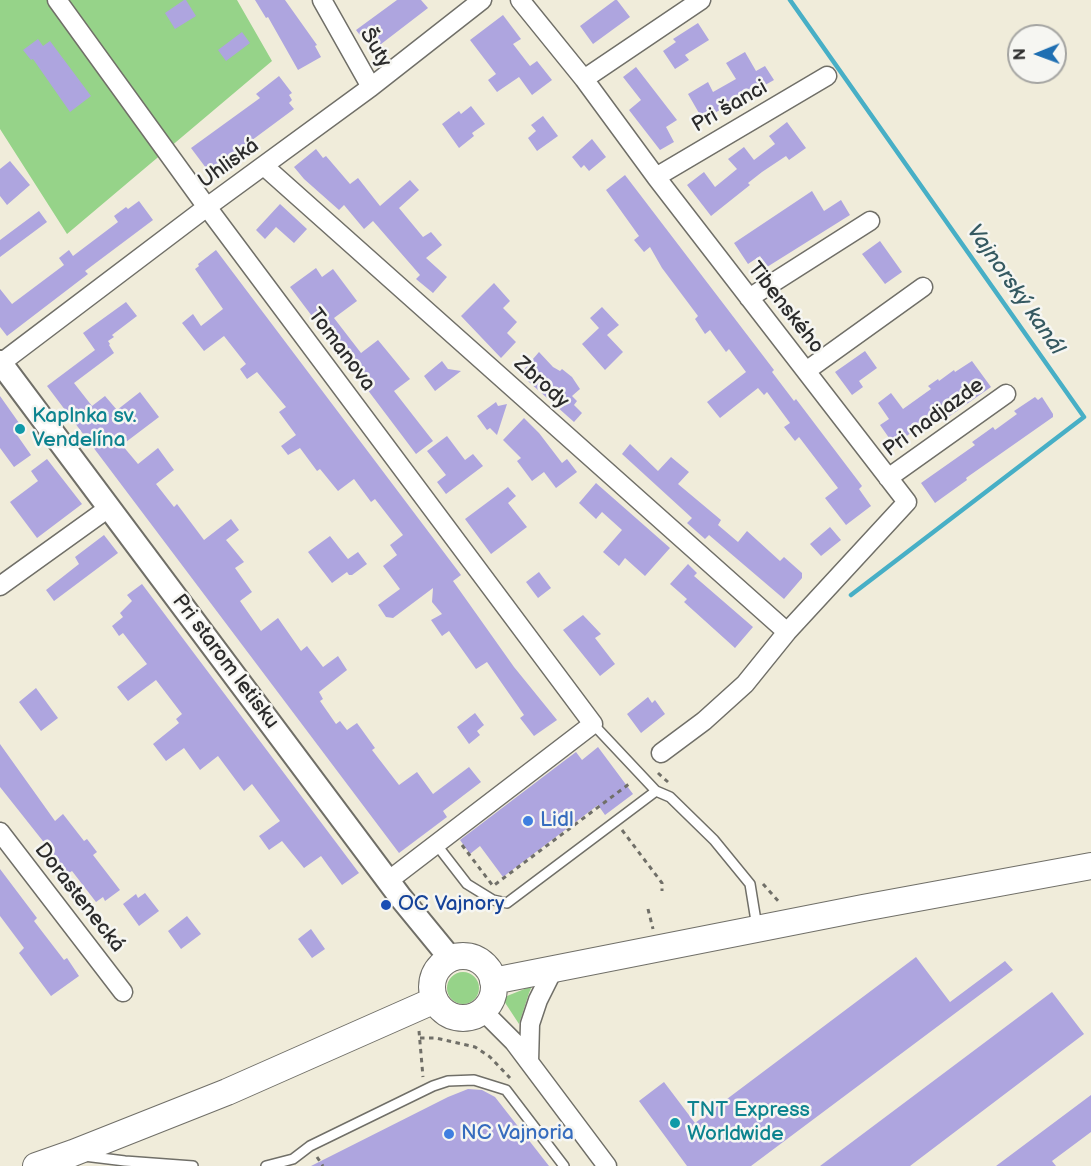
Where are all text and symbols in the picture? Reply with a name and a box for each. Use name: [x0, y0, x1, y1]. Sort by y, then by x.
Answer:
street label: Šuty: [354, 24, 396, 72]
north arrow: [1007, 24, 1067, 84]
text: N: [1011, 48, 1030, 60]
street label: Pri šanci: [688, 75, 772, 139]
street label: Uhliská: [194, 134, 264, 194]
water label: Vajnorský kanál: [960, 220, 1070, 360]
street label: Tibenského: [741, 257, 829, 359]
street label: Tomanova: [302, 304, 380, 396]
street label: Zbrody: [508, 352, 574, 414]
street label: Pri nadjazde: [879, 373, 989, 463]
place label: Kaplnka sv. Vendelína: [32, 404, 136, 454]
marker: Kaplnka sv. Vendelína: [13, 422, 27, 436]
street label: Pri starom letisku: [166, 590, 284, 734]
place label: Lidl: [540, 808, 574, 834]
marker: Lidl: [521, 814, 535, 828]
street label: Dorastenecká: [28, 838, 130, 958]
place label: OC Vajnory: [398, 892, 505, 918]
marker: OC Vajnory: [379, 898, 393, 912]
place label: TNT Express Worldwide: [687, 1098, 810, 1148]
marker: TNT Express Worldwide: [668, 1116, 682, 1130]
place label: NC Vajnoria: [461, 1121, 574, 1147]
marker: NC Vajnoria: [442, 1127, 456, 1141]

